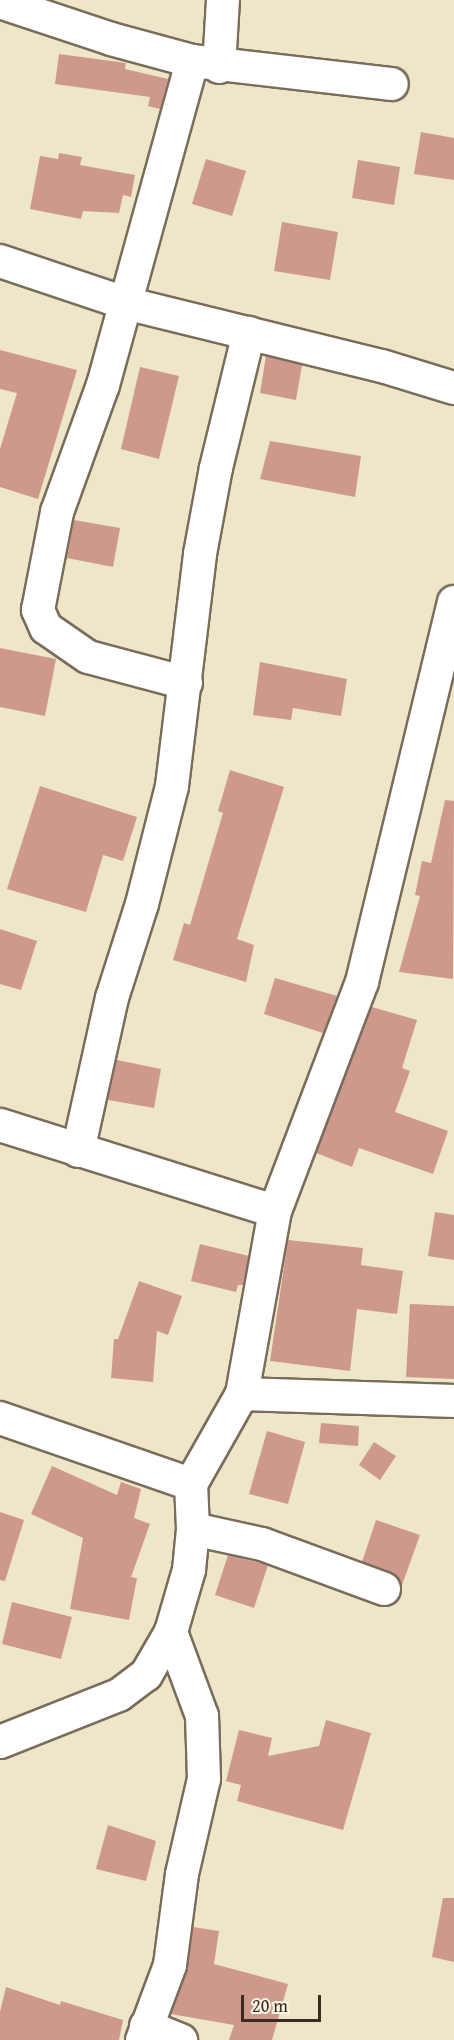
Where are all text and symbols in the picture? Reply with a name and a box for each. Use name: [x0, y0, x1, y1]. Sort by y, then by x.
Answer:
scale bar: [244, 1983, 324, 2021]
text: 20 m: [252, 1992, 288, 2019]

